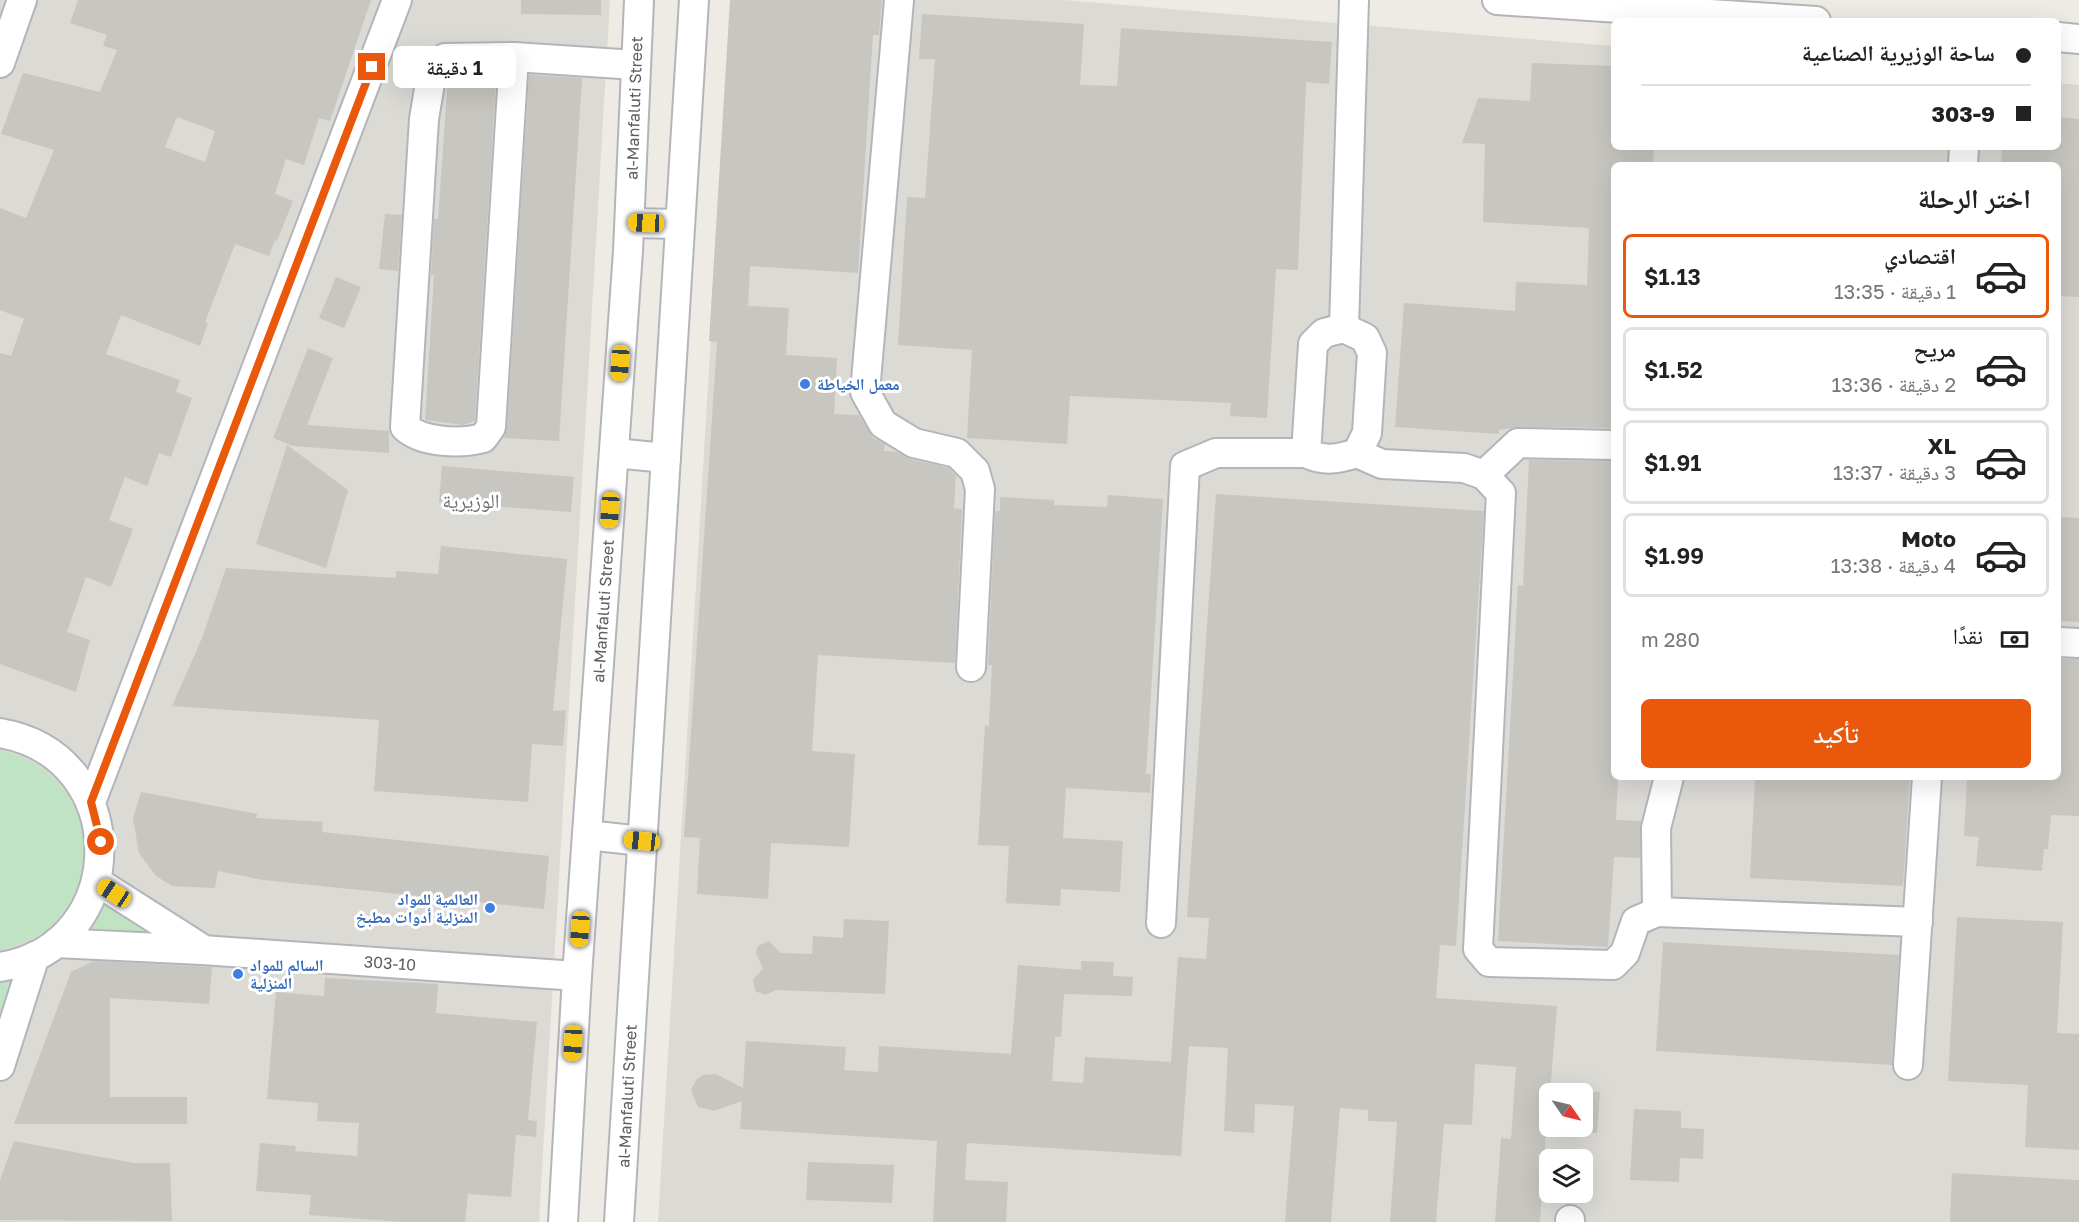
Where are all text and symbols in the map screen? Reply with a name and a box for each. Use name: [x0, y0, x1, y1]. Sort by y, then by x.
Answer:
street label: al-Manfaluti Street: [621, 36, 647, 180]
text: ساحة الوزيرية الصناعية: [1802, 39, 1995, 66]
callout: 1 دقيقة: [393, 46, 516, 88]
route end: [358, 53, 385, 80]
text: 1 دقيقة: [426, 55, 483, 79]
text: 303-9: [1932, 100, 1995, 127]
text: اختر الرحلة: [1918, 182, 2031, 214]
car: [628, 213, 664, 233]
text: اقتصادي: [1884, 242, 1956, 269]
icon: car: [1974, 249, 2028, 303]
text: $1.13: [1644, 263, 1701, 290]
text: 1 دقيقة · 13:35: [1834, 279, 1956, 303]
text: مريح: [1913, 335, 1956, 362]
icon: car: [1974, 342, 2028, 396]
car: [610, 344, 630, 382]
text: $1.52: [1644, 356, 1703, 383]
text: 2 دقيقة · 13:36: [1832, 372, 1956, 396]
place label: معمل الخياطة: [817, 374, 900, 394]
marker: معمل الخياطة: [798, 377, 812, 391]
text: XL: [1928, 432, 1956, 459]
icon: car: [1974, 435, 2028, 489]
text: $1.91: [1644, 449, 1701, 476]
text: 3 دقيقة · 13:37: [1833, 460, 1956, 484]
district label: الوزيرية: [443, 488, 499, 512]
car: [600, 491, 620, 529]
text: Moto: [1901, 525, 1956, 552]
icon: car: [1974, 528, 2028, 582]
street label: al-Manfaluti Street: [588, 539, 618, 683]
text: $1.99: [1644, 542, 1704, 569]
text: 4 دقيقة · 13:38: [1831, 553, 1956, 577]
text: نقدًا: [1953, 622, 1983, 649]
icon: cash: [1998, 623, 2031, 656]
text: 280 m: [1641, 627, 1700, 651]
button: تأكيد: [1641, 699, 2031, 768]
route start: [87, 828, 114, 855]
car: [623, 830, 661, 852]
car: [94, 876, 134, 910]
place label: العالمية للمواد المنزلية أدوات مطبخ: [356, 889, 478, 928]
marker: العالمية للمواد المنزلية أدوات مطبخ: [483, 901, 497, 915]
car: [570, 910, 590, 948]
street label: 303-10: [363, 951, 417, 975]
place label: السالم للمواد المنزلية: [250, 955, 323, 993]
marker: السالم للمواد المنزلية: [231, 967, 245, 981]
street label: al-Manfaluti Street: [613, 1024, 641, 1168]
car: [563, 1025, 583, 1061]
north arrow: [1539, 1083, 1593, 1137]
map controls: [1539, 1083, 1593, 1203]
button: layers: [1539, 1149, 1593, 1203]

